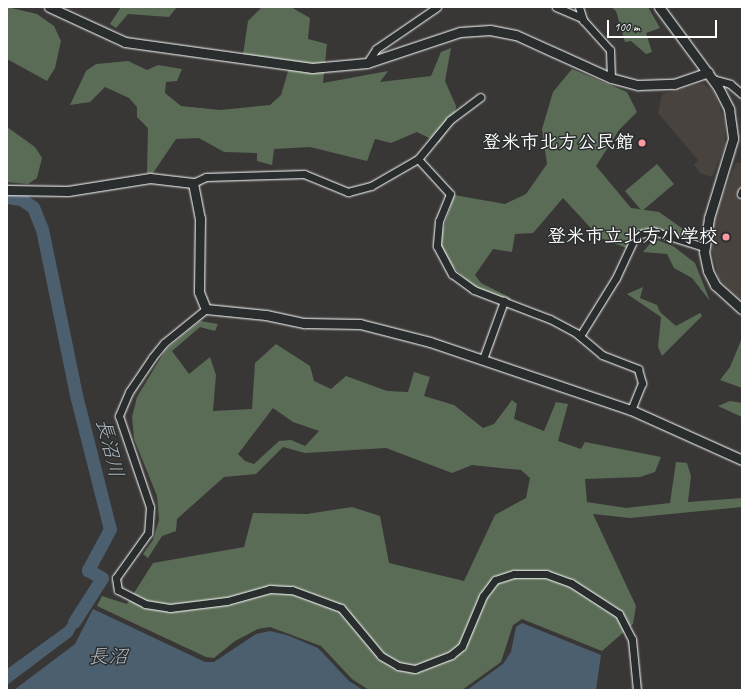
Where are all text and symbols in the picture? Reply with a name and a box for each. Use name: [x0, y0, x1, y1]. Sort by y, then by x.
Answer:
scale bar: [609, 12, 719, 38]
text: 100 m: [614, 19, 640, 35]
place label: 登米市北方公民館: [482, 132, 634, 154]
marker: 登米市北方公民館: [637, 138, 647, 148]
place label: 登米市立北方小学校: [547, 226, 718, 248]
marker: 登米市立北方小学校: [721, 232, 731, 242]
water label: 長沼川: [91, 416, 129, 480]
water label: 長沼: [88, 644, 128, 668]

